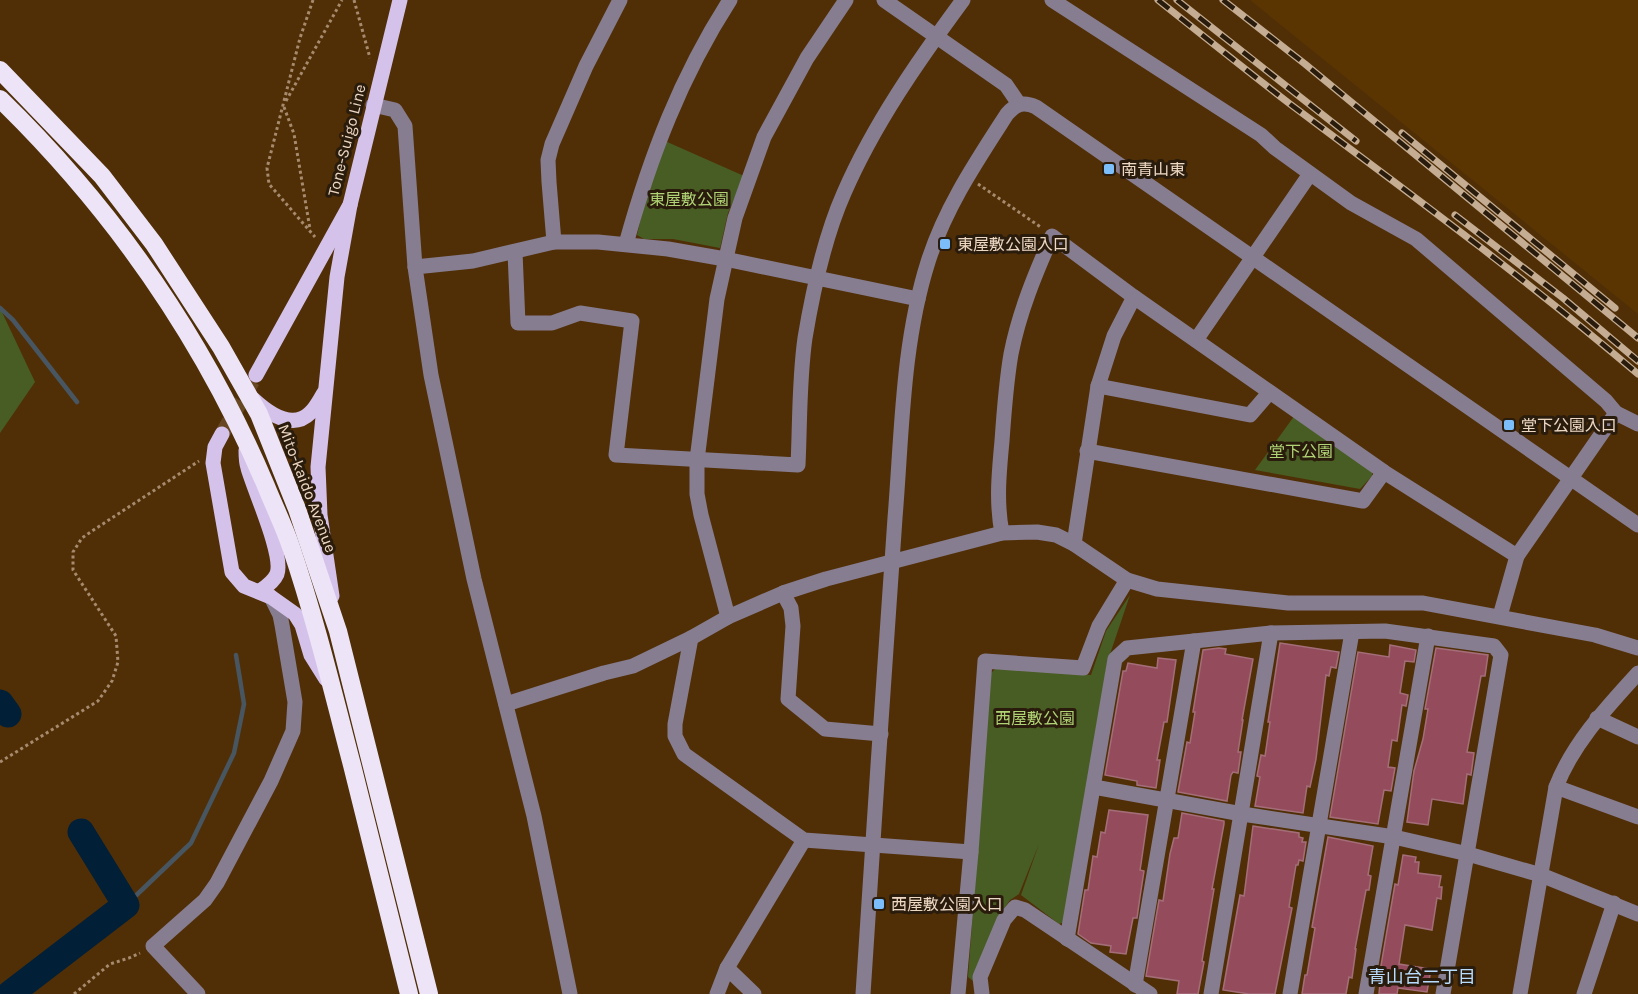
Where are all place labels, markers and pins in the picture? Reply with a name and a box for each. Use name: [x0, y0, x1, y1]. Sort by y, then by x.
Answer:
place label: 南青山東: [1121, 160, 1185, 179]
marker: 南青山東: [1102, 162, 1116, 176]
place label: 東屋敷公園入口: [957, 235, 1069, 254]
marker: 東屋敷公園入口: [938, 237, 952, 251]
place label: 堂下公園入口: [1521, 416, 1617, 435]
marker: 堂下公園入口: [1502, 418, 1516, 432]
place label: 西屋敷公園入口: [891, 895, 1003, 914]
marker: 西屋敷公園入口: [872, 897, 886, 911]

